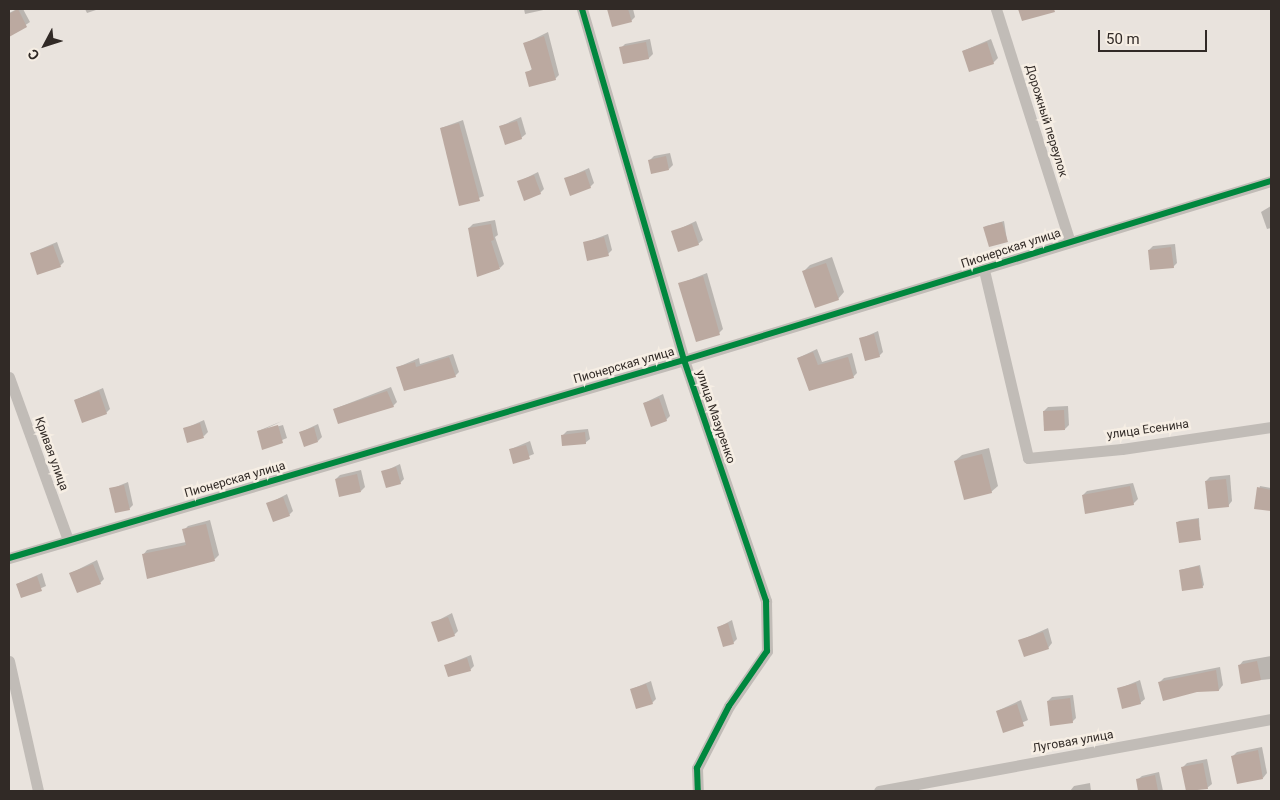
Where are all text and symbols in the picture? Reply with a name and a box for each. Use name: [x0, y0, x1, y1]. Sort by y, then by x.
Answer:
north arrow: [20, 20, 70, 70]
scale bar: [1100, 20, 1209, 52]
text: 50 m: [1106, 30, 1140, 48]
text: С: [24, 46, 43, 63]
street label: Дорожный переулок: [1022, 63, 1070, 179]
street label: Пионерская улица: [959, 226, 1063, 272]
street label: Пионерская улица: [572, 345, 676, 387]
street label: улица Мазуренко: [692, 368, 738, 466]
street label: Кривая улица: [31, 415, 71, 493]
street label: улица Есенина: [1106, 417, 1190, 443]
street label: Пионерская улица: [183, 459, 287, 501]
street label: Луговая улица: [1031, 728, 1115, 756]

